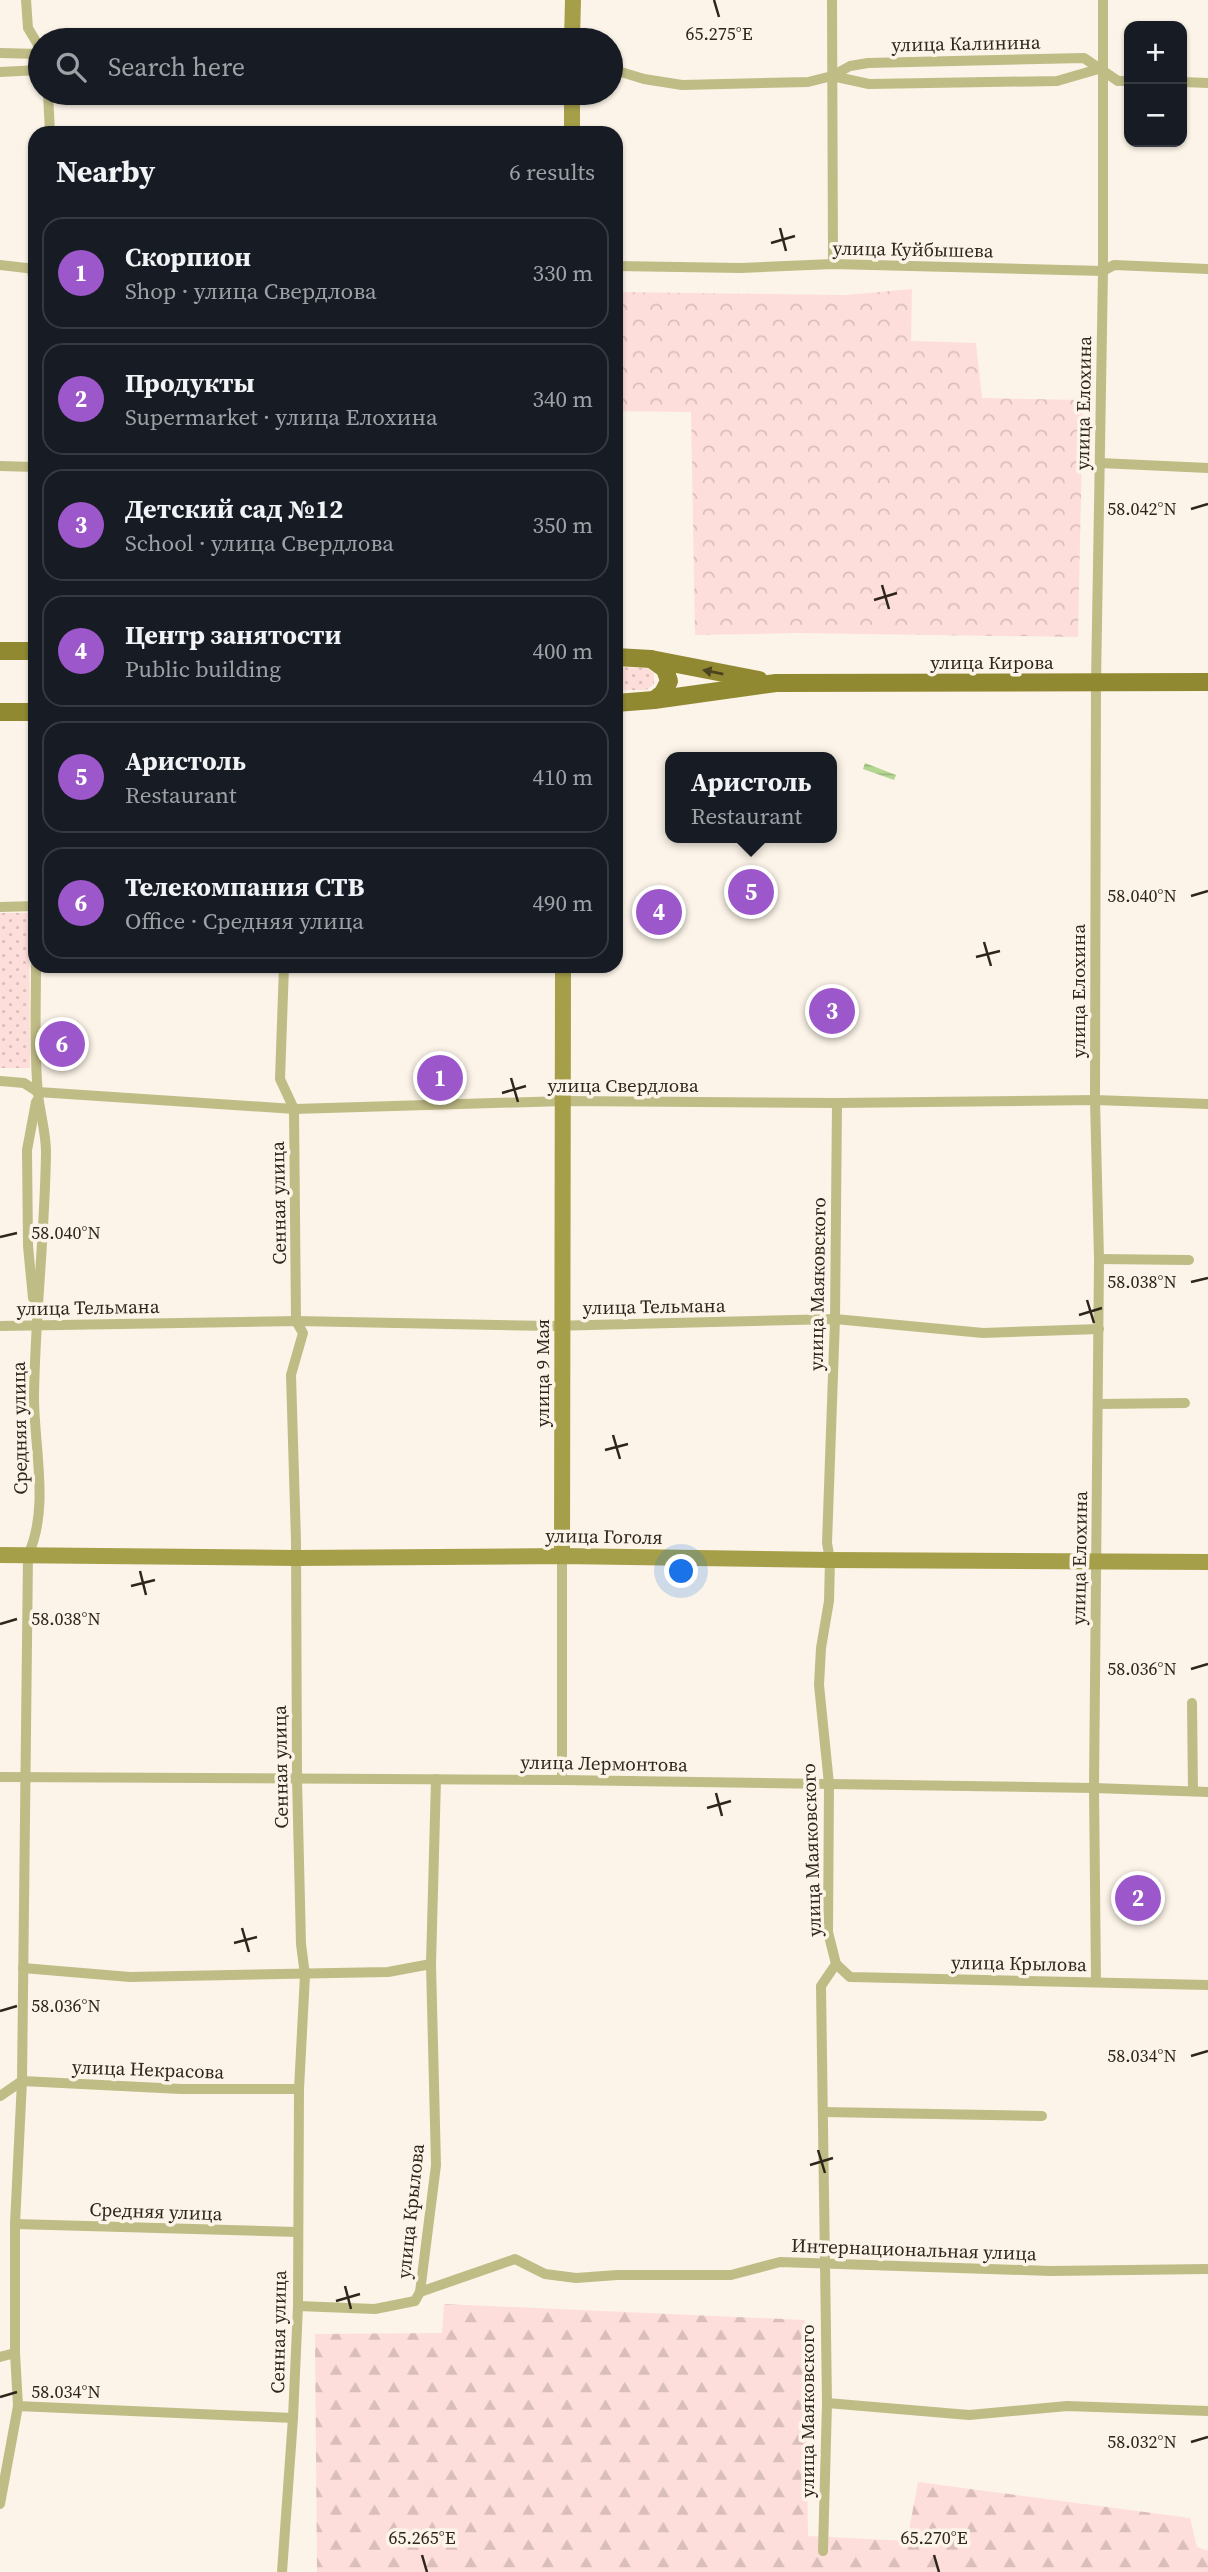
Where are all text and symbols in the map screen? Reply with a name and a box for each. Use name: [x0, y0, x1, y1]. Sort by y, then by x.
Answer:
text: 65.275°E: [685, 21, 753, 46]
map controls: [1124, 21, 1187, 147]
button: +: [1124, 21, 1187, 84]
search box: [28, 28, 623, 105]
street label: улица Калинина: [891, 29, 1041, 57]
icon: search: [52, 48, 90, 86]
text: Search here: [108, 49, 245, 85]
button: −: [1124, 84, 1187, 147]
text: Nearby: [56, 151, 155, 192]
text: 6 results: [509, 156, 595, 188]
street label: улица Куйбышева: [832, 235, 994, 263]
text: Скорпион: [125, 239, 251, 275]
text: 1: [75, 257, 87, 289]
text: 330 m: [532, 257, 593, 289]
text: Shop · улица Свердлова: [125, 275, 377, 307]
street label: улица Елохина: [1069, 335, 1097, 470]
text: Продукты: [125, 365, 254, 401]
text: 2: [75, 383, 87, 415]
text: 340 m: [532, 383, 593, 415]
text: Supermarket · улица Елохина: [125, 401, 438, 433]
text: Детский сад №12: [125, 491, 343, 527]
text: 58.042°N: [1107, 496, 1177, 521]
text: 3: [75, 509, 87, 541]
text: 350 m: [532, 509, 593, 541]
text: School · улица Свердлова: [125, 527, 394, 559]
text: Центр занятости: [125, 617, 342, 653]
text: 4: [75, 635, 87, 667]
text: 400 m: [532, 635, 593, 667]
street label: улица Кирова: [930, 649, 1054, 675]
text: Public building: [125, 653, 281, 685]
one-way arrow: [702, 666, 724, 677]
text: Аристоль: [125, 743, 246, 779]
popup: [665, 752, 837, 843]
text: 5: [75, 761, 87, 793]
text: 410 m: [532, 761, 593, 793]
text: Аристоль: [691, 764, 811, 800]
text: Restaurant: [125, 779, 236, 811]
text: Restaurant: [691, 800, 802, 832]
pin: 5: [728, 866, 774, 918]
text: Телекомпания СТВ: [125, 869, 364, 905]
text: 58.040°N: [1107, 883, 1177, 908]
pin: 4: [636, 886, 682, 938]
text: 6: [75, 887, 87, 919]
text: 490 m: [532, 887, 593, 919]
text: Office · Средняя улица: [125, 905, 364, 937]
street label: улица Елохина: [1065, 924, 1091, 1058]
pin: 3: [809, 985, 855, 1037]
pin: 6: [39, 1018, 85, 1070]
pin: 1: [417, 1052, 463, 1104]
street label: улица Свердлова: [547, 1072, 699, 1098]
street label: Сенная улица: [264, 1141, 292, 1265]
street label: улица Маяковского: [802, 1197, 832, 1371]
text: 58.040°N: [31, 1220, 101, 1245]
text: 58.038°N: [1107, 1269, 1177, 1294]
street label: улица Тельмана: [582, 1292, 726, 1320]
street label: улица Тельмана: [16, 1293, 160, 1321]
street label: улица 9 Мая: [529, 1319, 555, 1427]
street label: Средняя улица: [5, 1361, 33, 1495]
street label: улица Елохина: [1065, 1490, 1093, 1625]
street label: улица Гоголя: [545, 1522, 663, 1550]
your location: [664, 1554, 698, 1588]
text: 58.038°N: [31, 1606, 101, 1631]
text: 58.036°N: [1107, 1656, 1177, 1681]
street label: Сенная улица: [266, 1705, 294, 1829]
street label: улица Лермонтова: [520, 1749, 688, 1777]
street label: улица Маяковского: [795, 1763, 827, 1937]
pin: 2: [1115, 1872, 1161, 1924]
street label: улица Крылова: [951, 1949, 1087, 1977]
text: 58.036°N: [31, 1993, 101, 2018]
text: 58.034°N: [1107, 2043, 1177, 2068]
street label: улица Некрасова: [71, 2053, 225, 2085]
street label: улица Крылова: [390, 2142, 430, 2280]
street label: Средняя улица: [89, 2196, 223, 2226]
street label: Интернациональная улица: [791, 2232, 1037, 2266]
street label: Сенная улица: [264, 2270, 292, 2394]
street label: улица Маяковского: [794, 2324, 820, 2498]
text: 58.034°N: [31, 2379, 101, 2404]
text: 58.032°N: [1107, 2429, 1177, 2454]
text: 65.265°E: [388, 2525, 456, 2550]
text: 65.270°E: [900, 2525, 968, 2550]

